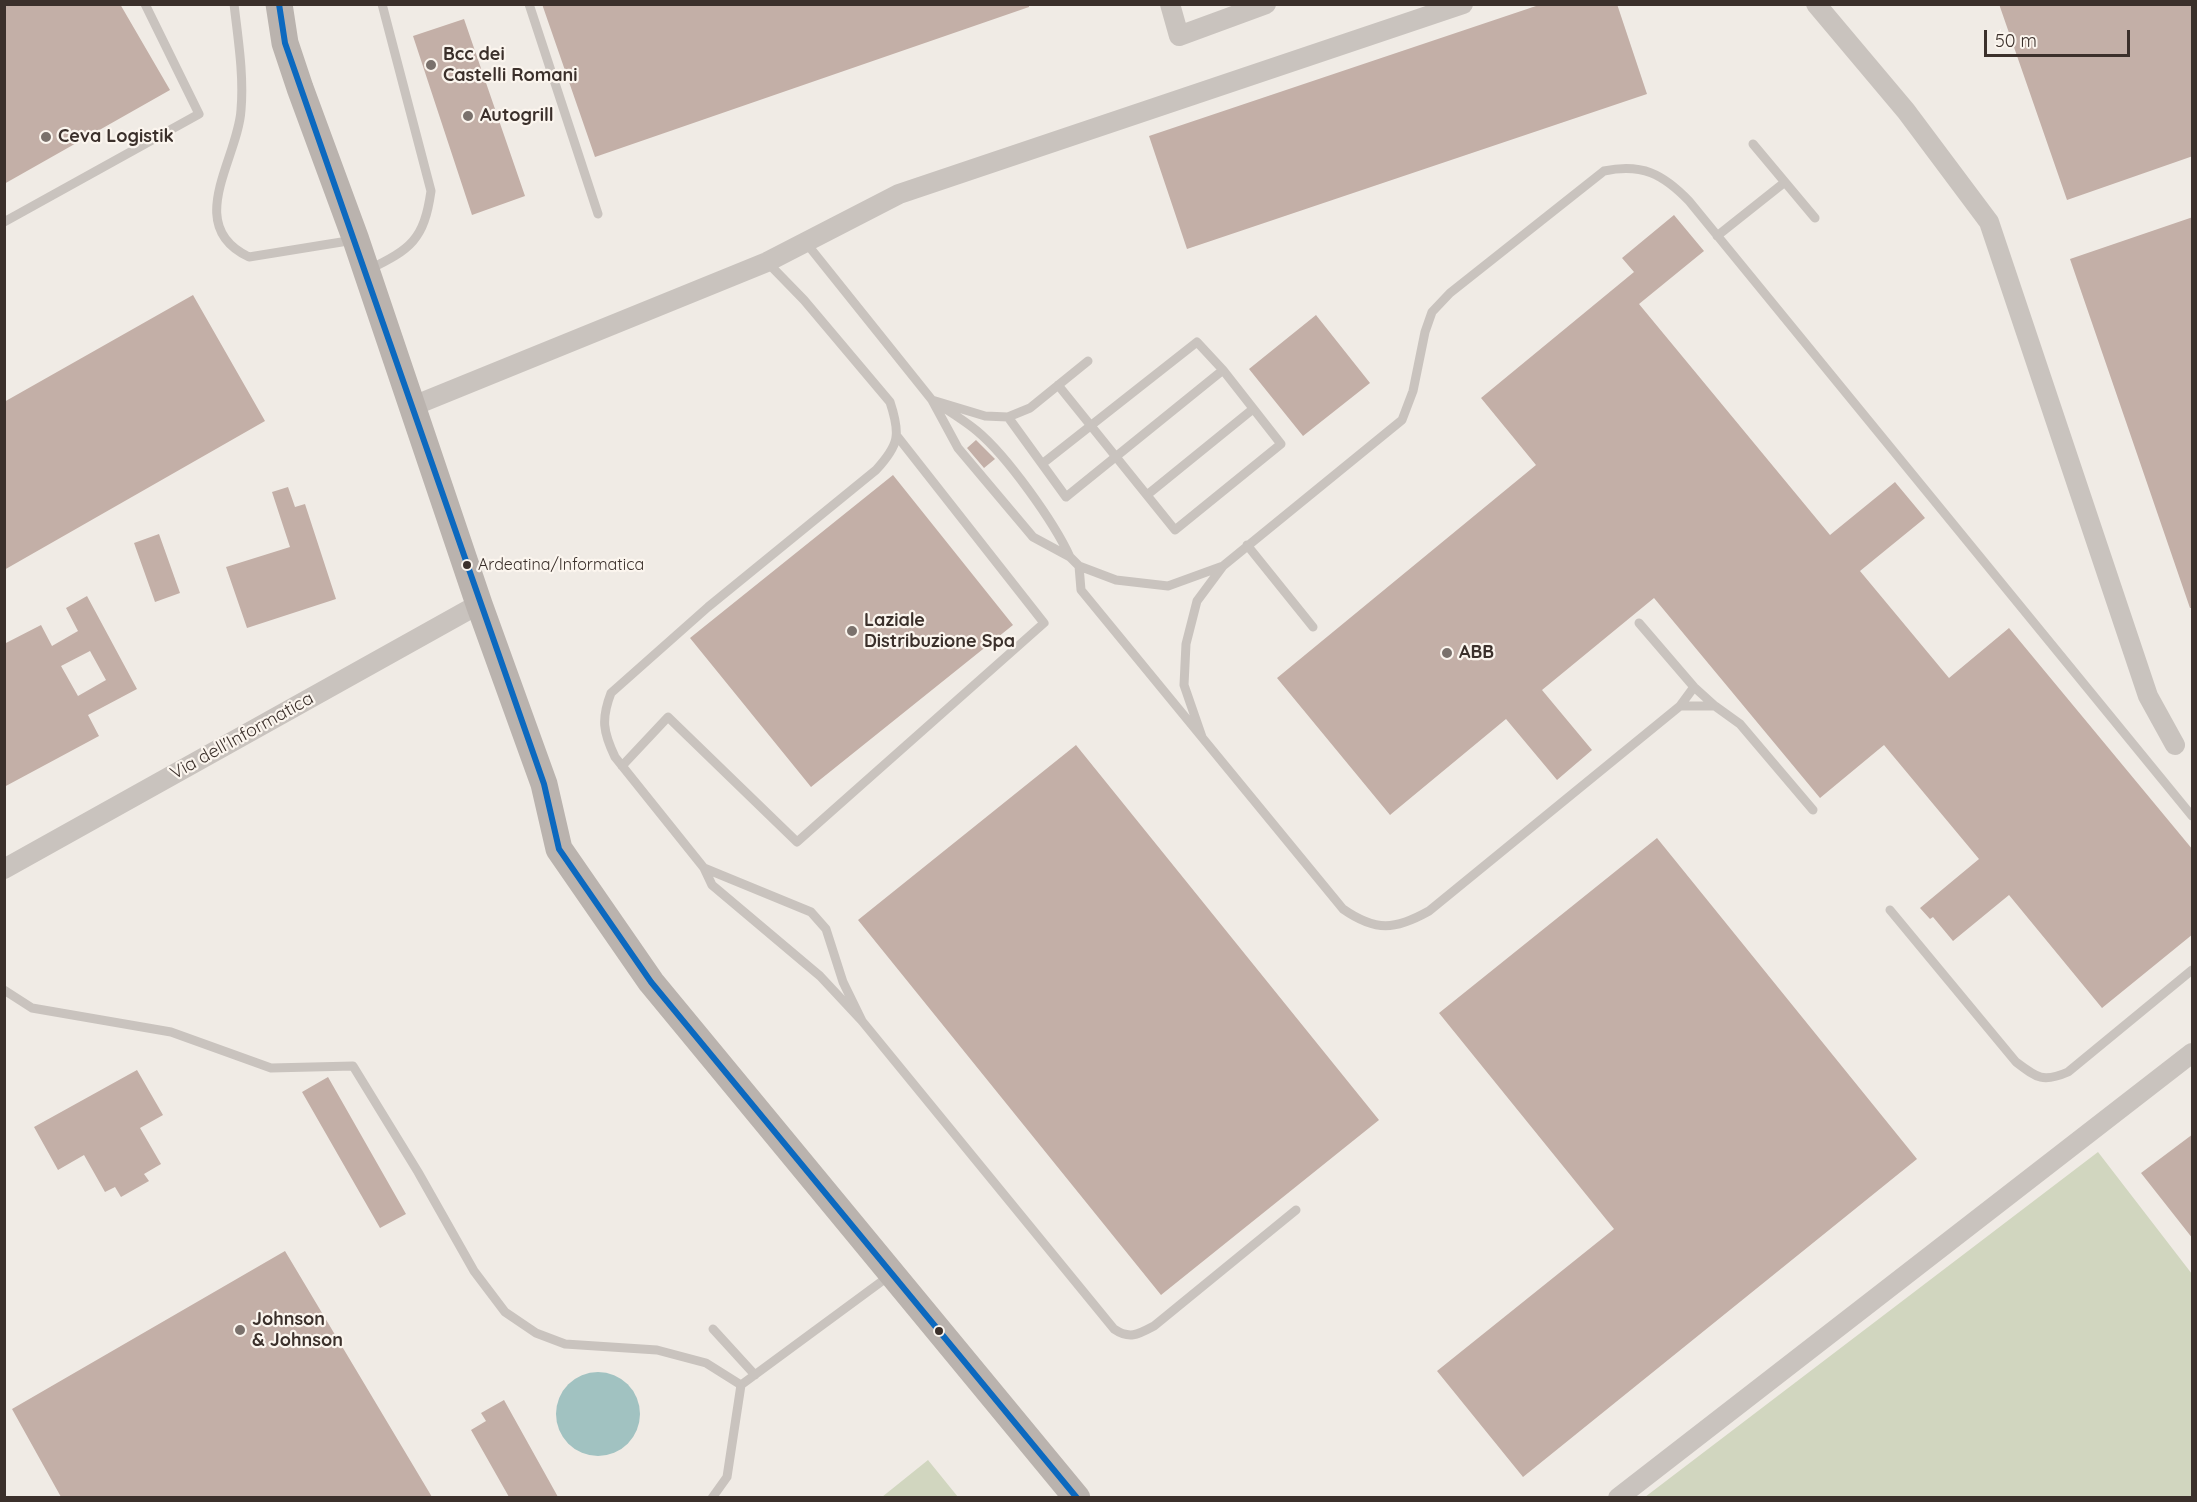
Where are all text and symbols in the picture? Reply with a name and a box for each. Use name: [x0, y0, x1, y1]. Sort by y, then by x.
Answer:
scale bar: [1987, 18, 2132, 56]
text: 50 m: [1995, 29, 2037, 52]
place label: Bcc dei Castelli Romani: [443, 44, 578, 86]
marker: Bcc dei Castelli Romani: [424, 58, 438, 72]
place label: Autogrill: [480, 105, 554, 127]
marker: Autogrill: [461, 109, 475, 123]
place label: Ceva Logistik: [58, 126, 174, 148]
marker: Ceva Logistik: [39, 130, 53, 144]
place label: Ardeatina/Informatica: [478, 555, 644, 575]
marker: Ardeatina/Informatica: [461, 559, 473, 571]
place label: Laziale Distribuzione Spa: [864, 610, 1015, 652]
marker: Laziale Distribuzione Spa: [845, 624, 859, 638]
place label: ABB: [1459, 642, 1494, 664]
marker: ABB: [1440, 646, 1454, 660]
street label: Via dell'Informatica: [167, 688, 317, 784]
place label: Johnson & Johnson: [252, 1309, 343, 1352]
marker: Johnson & Johnson: [233, 1323, 247, 1337]
unlabelled marker: [933, 1325, 945, 1337]

